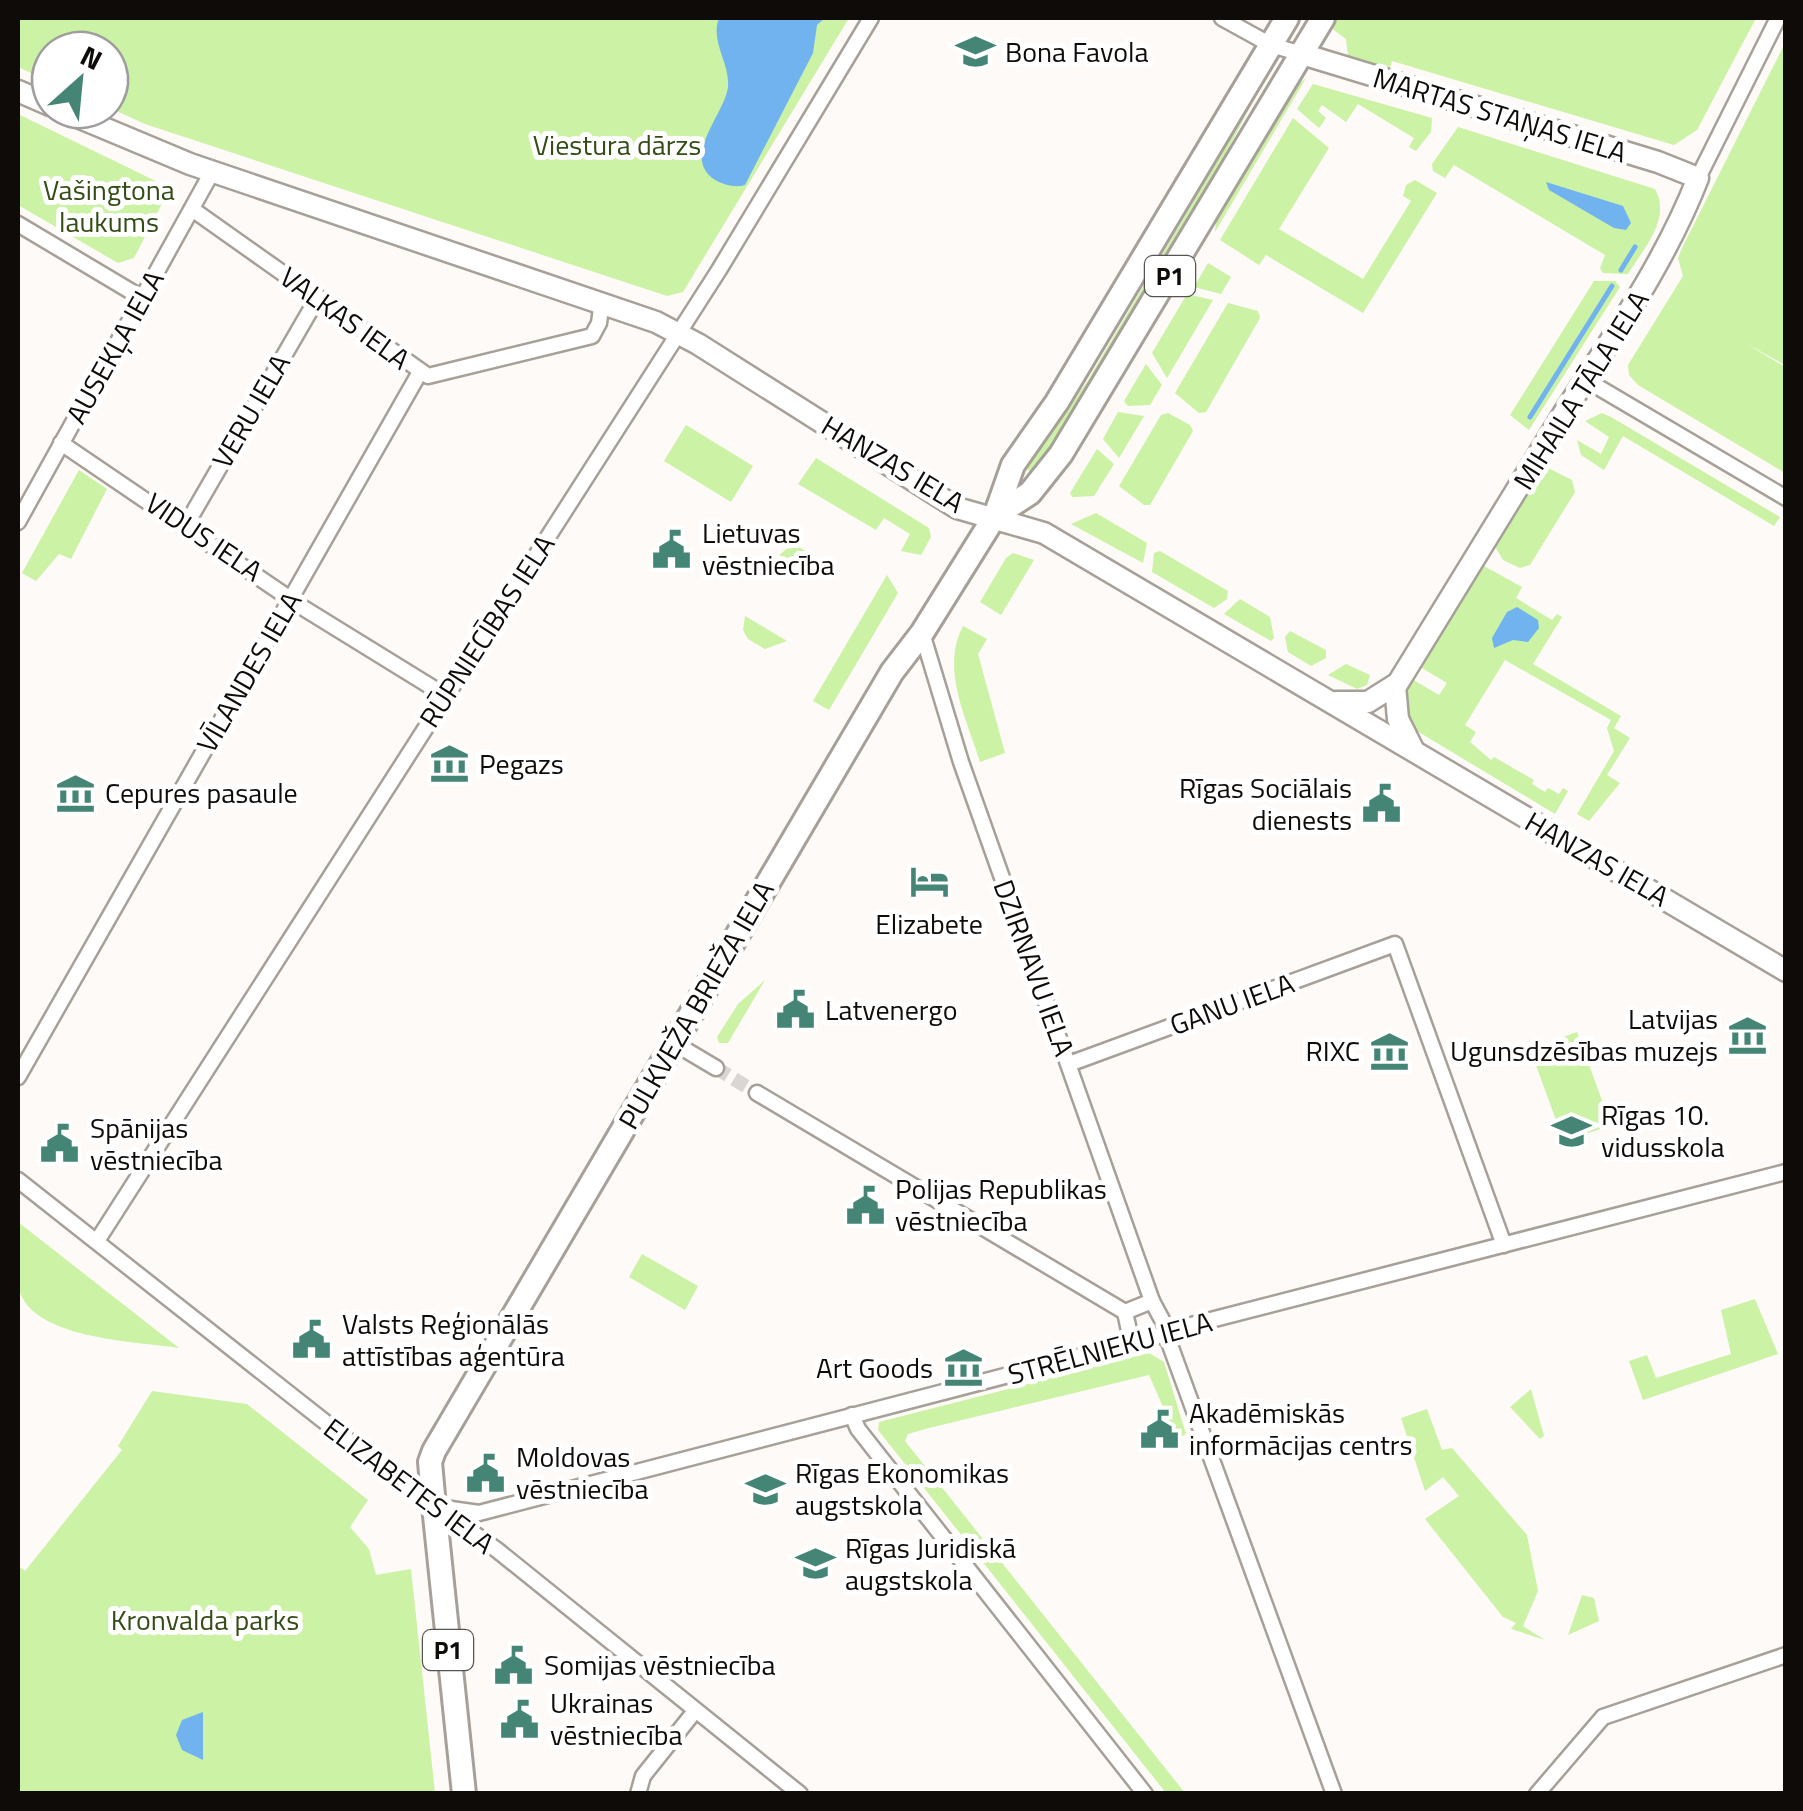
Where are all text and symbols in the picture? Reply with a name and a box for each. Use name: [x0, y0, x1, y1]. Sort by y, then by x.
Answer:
north arrow: [30, 30, 130, 130]
place label: Bona Favola: [1005, 30, 1148, 73]
school or university icon: Bona Favola: [954, 31, 996, 73]
text: N: [73, 34, 110, 81]
street label: MARTAS STAŅAS IELA: [1368, 56, 1632, 174]
park label: Viestura dārzs: [533, 123, 701, 166]
park label: Vašingtona laukums: [43, 168, 175, 243]
street label: VALKAS IELA: [271, 256, 420, 380]
road number: P1: [1145, 256, 1195, 296]
street label: AUSEKĻA IELA: [55, 262, 175, 431]
street label: MIHAILA TĀLA IELA: [1502, 281, 1659, 498]
street label: VERU IELA: [201, 345, 301, 476]
street label: HANZAS IELA: [814, 404, 973, 523]
street label: VIDUS IELA: [137, 482, 272, 592]
place label: Lietuvas vēstniecība: [702, 511, 835, 586]
street label: RŪPNIECĪBAS IELA: [408, 526, 565, 736]
public building icon: Lietuvas vēstniecība: [651, 528, 693, 570]
street label: VĪLANDES IELA: [185, 583, 312, 760]
place label: Pegazs: [479, 742, 564, 785]
museum icon: Pegazs: [428, 743, 470, 785]
place label: Rīgas Sociālais dienests: [1179, 766, 1352, 841]
place label: Cepures pasaule: [105, 771, 298, 814]
museum icon: Cepures pasaule: [54, 772, 96, 814]
public building icon: Rīgas Sociālais dienests: [1361, 783, 1403, 825]
street label: HANZAS IELA: [1517, 800, 1677, 917]
hotel icon: Elizabete: [908, 860, 950, 902]
street label: PULKVEŽA BRIEŽA IELA: [607, 872, 785, 1137]
street label: DZIRNAVU IELA: [983, 874, 1086, 1062]
place label: Elizabete: [875, 902, 983, 945]
street label: GANU IELA: [1164, 961, 1300, 1046]
place label: Latvenergo: [825, 988, 957, 1031]
public building icon: Latvenergo: [774, 989, 816, 1031]
place label: Latvijas Ugunsdzēsības muzejs: [1450, 997, 1718, 1072]
museum icon: Latvijas Ugunsdzēsības muzejs: [1727, 1014, 1769, 1056]
place label: RIXC: [1306, 1029, 1360, 1072]
museum icon: RIXC: [1369, 1030, 1411, 1072]
place label: Rīgas 10. vidusskola: [1601, 1093, 1725, 1168]
place label: Spānijas vēstniecība: [90, 1106, 223, 1181]
school or university icon: Rīgas 10. vidusskola: [1550, 1110, 1592, 1152]
public building icon: Spānijas vēstniecība: [39, 1123, 81, 1165]
place label: Polijas Republikas vēstniecība: [895, 1167, 1107, 1242]
public building icon: Polijas Republikas vēstniecība: [844, 1184, 886, 1226]
street label: STRĒLNIEKU IELA: [1003, 1300, 1217, 1395]
place label: Valsts Reģionālās attīstības aģentūra: [342, 1302, 565, 1377]
public building icon: Valsts Reģionālās attīstības aģentūra: [291, 1319, 333, 1361]
place label: Art Goods: [816, 1346, 933, 1389]
museum icon: Art Goods: [942, 1347, 984, 1389]
place label: Akadēmiskās informācijas centrs: [1189, 1391, 1412, 1466]
street label: ELIZABETES IELA: [315, 1407, 504, 1564]
public building icon: Akadēmiskās informācijas centrs: [1138, 1408, 1180, 1450]
place label: Moldovas vēstniecība: [516, 1435, 649, 1510]
place label: Rīgas Ekonomikas augstskola: [795, 1451, 1009, 1526]
public building icon: Moldovas vēstniecība: [465, 1452, 507, 1494]
school or university icon: Rīgas Ekonomikas augstskola: [744, 1468, 786, 1510]
place label: Rīgas Juridiskā augstskola: [845, 1526, 1016, 1601]
school or university icon: Rīgas Juridiskā augstskola: [794, 1543, 836, 1585]
park label: Kronvalda parks: [111, 1598, 299, 1641]
road number: P1: [423, 1630, 473, 1670]
place label: Somijas vēstniecība: [544, 1643, 775, 1686]
public building icon: Somijas vēstniecība: [493, 1644, 535, 1686]
place label: Ukrainas vēstniecība: [550, 1681, 683, 1756]
public building icon: Ukrainas vēstniecība: [499, 1698, 541, 1740]

